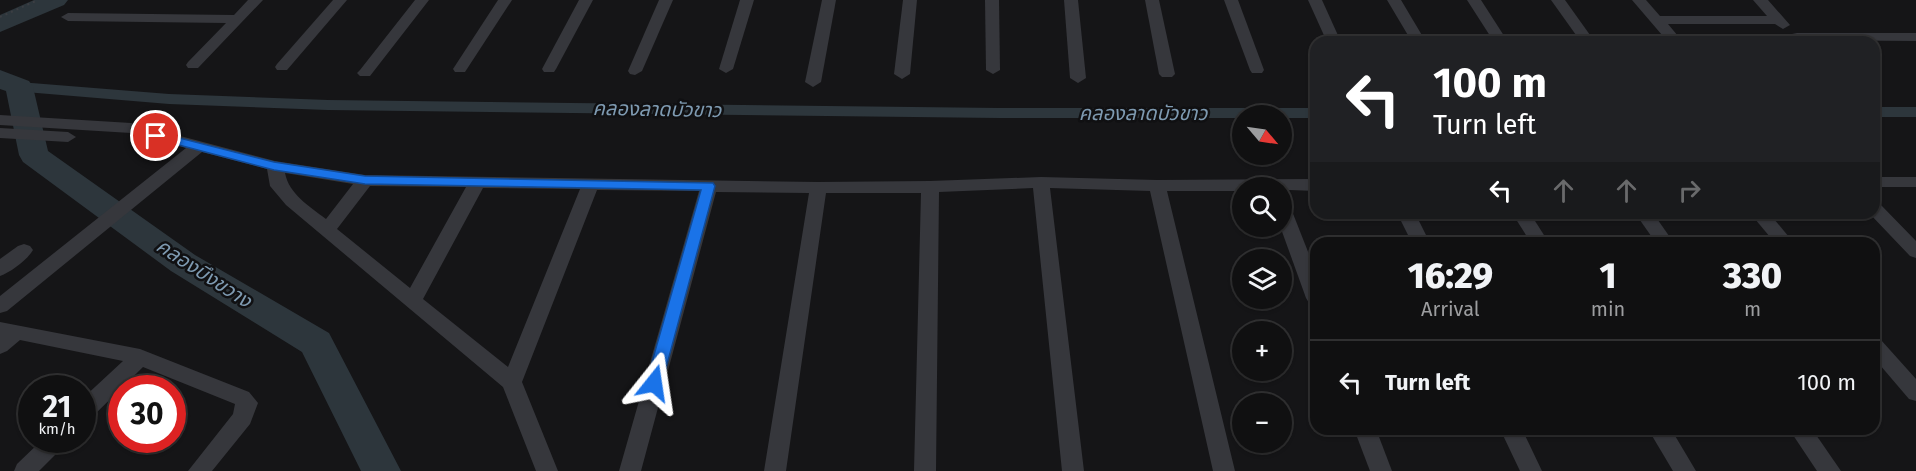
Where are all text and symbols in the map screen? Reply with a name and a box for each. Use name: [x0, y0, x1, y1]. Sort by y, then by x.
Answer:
text: 100 m: [1433, 58, 1547, 108]
icon: left: [1334, 60, 1412, 138]
water label: คลองลาดบัวขาว: [592, 96, 723, 122]
water label: คลองลาดบัวขาว: [1079, 101, 1208, 125]
north arrow: [1232, 105, 1292, 165]
map controls: [1232, 105, 1292, 453]
text: Turn left: [1433, 109, 1536, 141]
pin: [130, 110, 181, 161]
icon: arrive: [139, 119, 172, 152]
icon: left: [1484, 174, 1517, 207]
icon: ahead: [1547, 174, 1580, 207]
icon: ahead: [1610, 174, 1643, 207]
icon: right: [1673, 174, 1706, 207]
button: search: [1232, 177, 1292, 237]
water label: คลองบึงขวาง: [152, 233, 257, 313]
button: layers: [1232, 249, 1292, 309]
text: 16:29: [1408, 254, 1493, 298]
text: 1: [1600, 254, 1617, 298]
text: 330: [1723, 254, 1782, 298]
text: Arrival: [1421, 297, 1480, 321]
text: min: [1591, 297, 1625, 321]
text: m: [1744, 297, 1761, 321]
button: +: [1232, 321, 1292, 381]
position arrow: [622, 351, 686, 415]
icon: left: [1334, 366, 1367, 399]
text: Turn left: [1385, 369, 1470, 396]
text: 100 m: [1797, 369, 1856, 396]
speed limit sign: 30: [108, 375, 186, 453]
text: 21: [43, 389, 71, 425]
button: −: [1232, 393, 1292, 453]
text: km/h: [38, 420, 76, 438]

